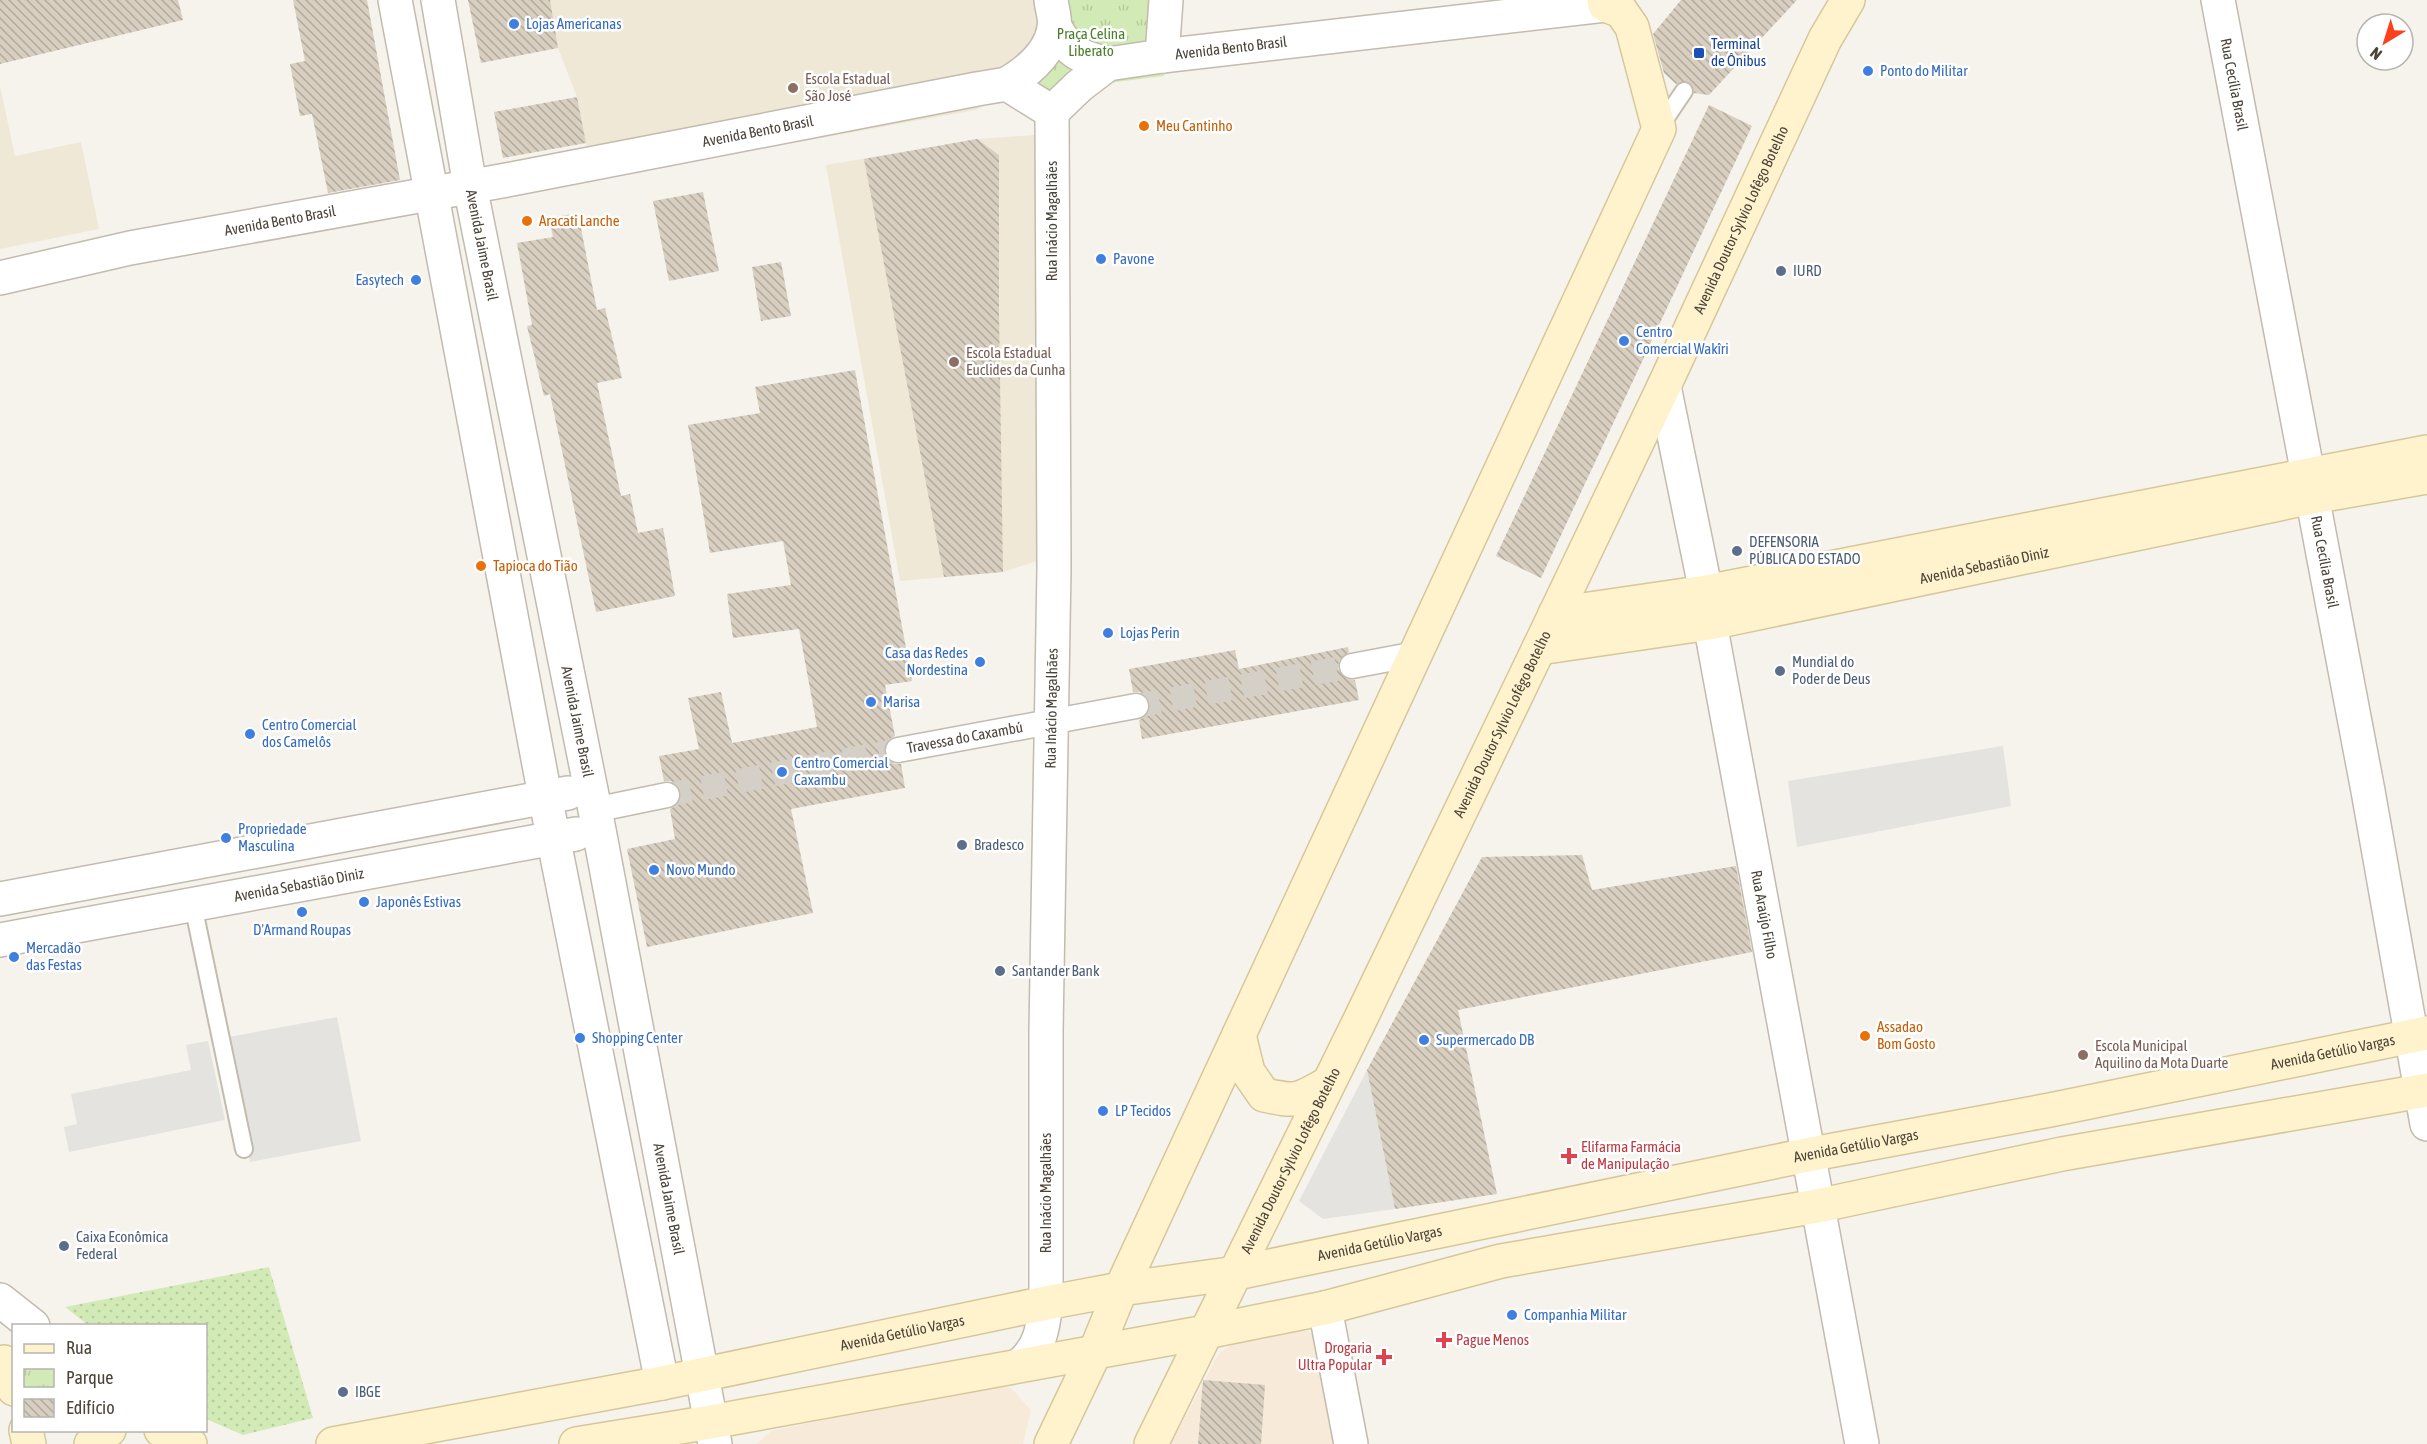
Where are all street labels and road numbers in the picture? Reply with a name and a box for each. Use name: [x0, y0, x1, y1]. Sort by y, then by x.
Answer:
street label: Avenida Bento Brasil: [1174, 33, 1288, 62]
street label: Rua Cecília Brasil: [2217, 37, 2252, 132]
street label: Avenida Bento Brasil: [701, 112, 815, 150]
street label: Avenida Doutor Sylvio Lofêgo Botelho: [1690, 123, 1792, 316]
street label: Rua Inácio Magalhães: [1043, 161, 1060, 281]
street label: Avenida Jaime Brasil: [463, 188, 502, 302]
street label: Avenida Bento Brasil: [223, 202, 337, 239]
street label: Rua Cecília Brasil: [2308, 514, 2342, 610]
street label: Avenida Sebastião Diniz: [1918, 543, 2051, 587]
street label: Avenida Doutor Sylvio Lofêgo Botelho: [1450, 628, 1554, 820]
street label: Rua Inácio Magalhães: [1042, 648, 1061, 769]
street label: Avenida Jaime Brasil: [558, 664, 597, 779]
street label: Travessa do Caxambú: [905, 718, 1024, 756]
street label: Avenida Sebastião Diniz: [233, 864, 366, 905]
street label: Rua Araújo Filho: [1748, 869, 1781, 960]
street label: Avenida Getúlio Vargas: [2269, 1031, 2396, 1073]
street label: Avenida Doutor Sylvio Lofêgo Botelho: [1237, 1065, 1343, 1256]
street label: Avenida Getúlio Vargas: [1792, 1126, 1919, 1166]
street label: Rua Inácio Magalhães: [1037, 1133, 1054, 1253]
street label: Avenida Jaime Brasil: [650, 1142, 688, 1256]
street label: Avenida Getúlio Vargas: [1316, 1222, 1443, 1264]
street label: Avenida Getúlio Vargas: [839, 1311, 966, 1354]

